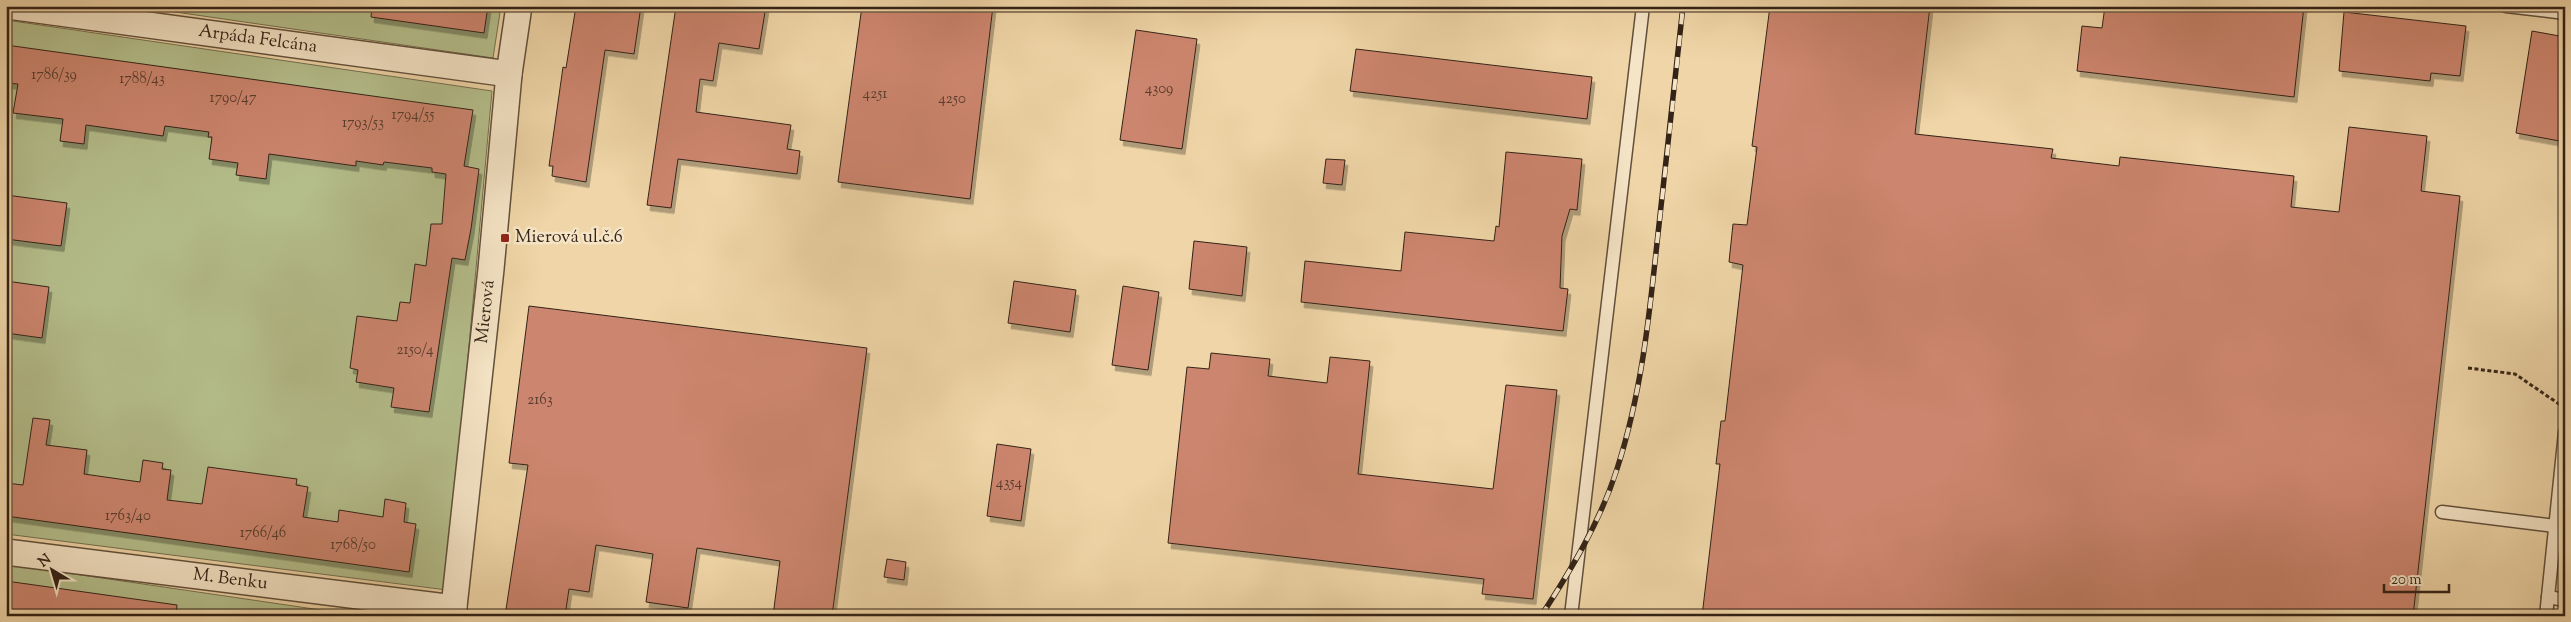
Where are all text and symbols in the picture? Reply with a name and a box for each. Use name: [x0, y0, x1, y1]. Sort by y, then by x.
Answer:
street label: Arpáda Felcána: [197, 19, 319, 61]
house number: 1786/39: [31, 65, 77, 86]
house number: 1788/43: [119, 69, 165, 90]
house number: 4309: [1145, 79, 1173, 100]
house number: 4251: [863, 84, 887, 105]
house number: 1790/47: [210, 88, 257, 109]
house number: 4250: [938, 89, 966, 110]
house number: 1794/55: [392, 105, 434, 126]
house number: 1793/53: [342, 113, 384, 134]
place label: Mierová ul.č.6: [515, 225, 623, 251]
marker: Mierová ul.č.6: [499, 232, 511, 244]
street label: Mierová: [470, 279, 503, 345]
house number: 2150/4: [397, 340, 434, 361]
house number: 2163: [527, 390, 553, 411]
house number: 4354: [996, 473, 1023, 494]
house number: 1763/40: [105, 506, 151, 527]
house number: 1766/46: [240, 523, 286, 544]
house number: 1768/50: [330, 535, 376, 556]
north arrow: [28, 544, 78, 594]
text: N: [35, 550, 56, 573]
street label: M. Benku: [191, 562, 269, 598]
scale bar: [2384, 562, 2448, 594]
text: 20 m: [2391, 570, 2422, 591]

